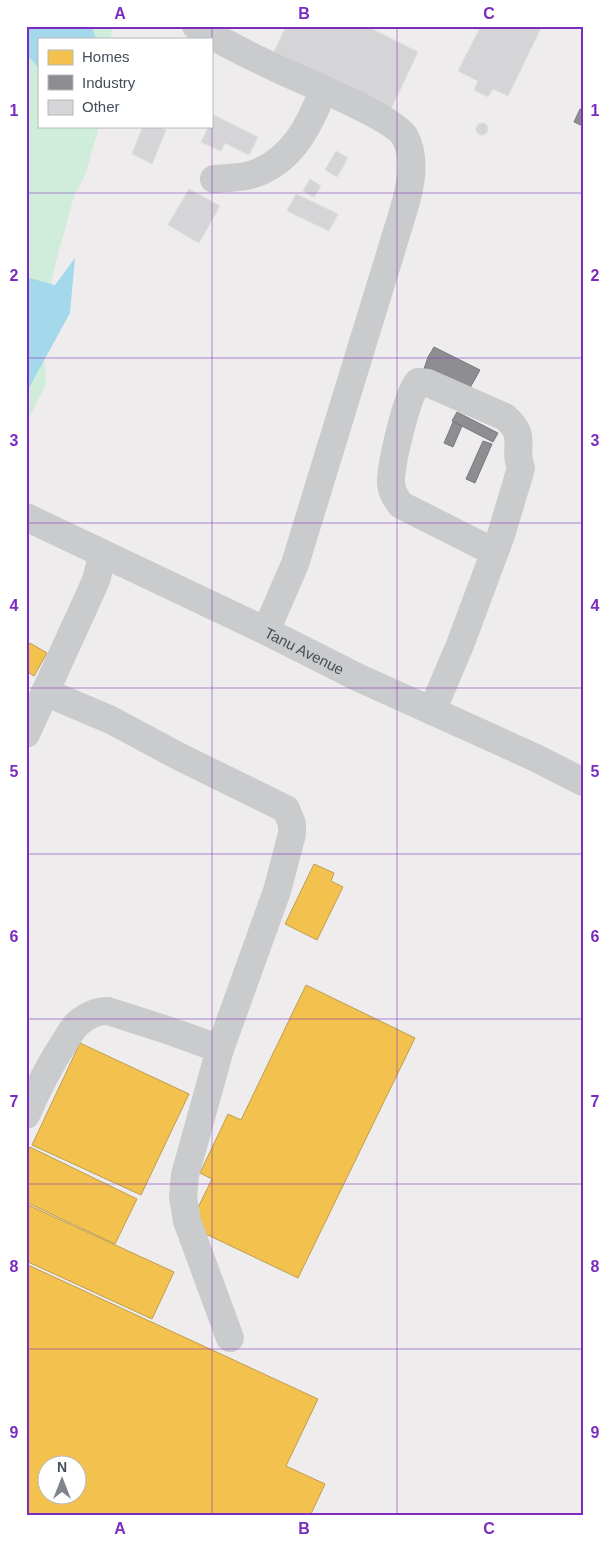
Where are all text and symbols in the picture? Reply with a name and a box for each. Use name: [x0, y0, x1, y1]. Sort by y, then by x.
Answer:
text: A: [114, 5, 126, 22]
text: B: [298, 5, 310, 22]
text: C: [483, 5, 495, 22]
legend: [38, 38, 212, 128]
text: Homes: [82, 48, 130, 65]
text: Industry: [82, 74, 136, 91]
text: Other: [82, 98, 120, 115]
text: 1: [10, 102, 19, 119]
text: 1: [591, 102, 600, 119]
text: 2: [10, 267, 19, 284]
text: 2: [591, 267, 600, 284]
text: 3: [10, 432, 19, 449]
text: 3: [591, 432, 600, 449]
text: 4: [10, 597, 19, 614]
text: 4: [591, 597, 600, 614]
street label: Tanu Avenue: [262, 623, 347, 678]
text: 5: [10, 763, 19, 780]
text: 5: [591, 763, 600, 780]
text: 6: [10, 928, 19, 945]
text: 6: [591, 928, 600, 945]
text: 7: [10, 1093, 19, 1110]
text: 7: [591, 1093, 600, 1110]
text: 8: [10, 1258, 19, 1275]
text: 8: [591, 1258, 600, 1275]
text: 9: [10, 1424, 19, 1441]
text: 9: [591, 1424, 600, 1441]
north arrow: [38, 1454, 88, 1504]
text: N: [57, 1459, 67, 1475]
text: A: [114, 1520, 126, 1537]
text: B: [298, 1520, 310, 1537]
text: C: [483, 1520, 495, 1537]

